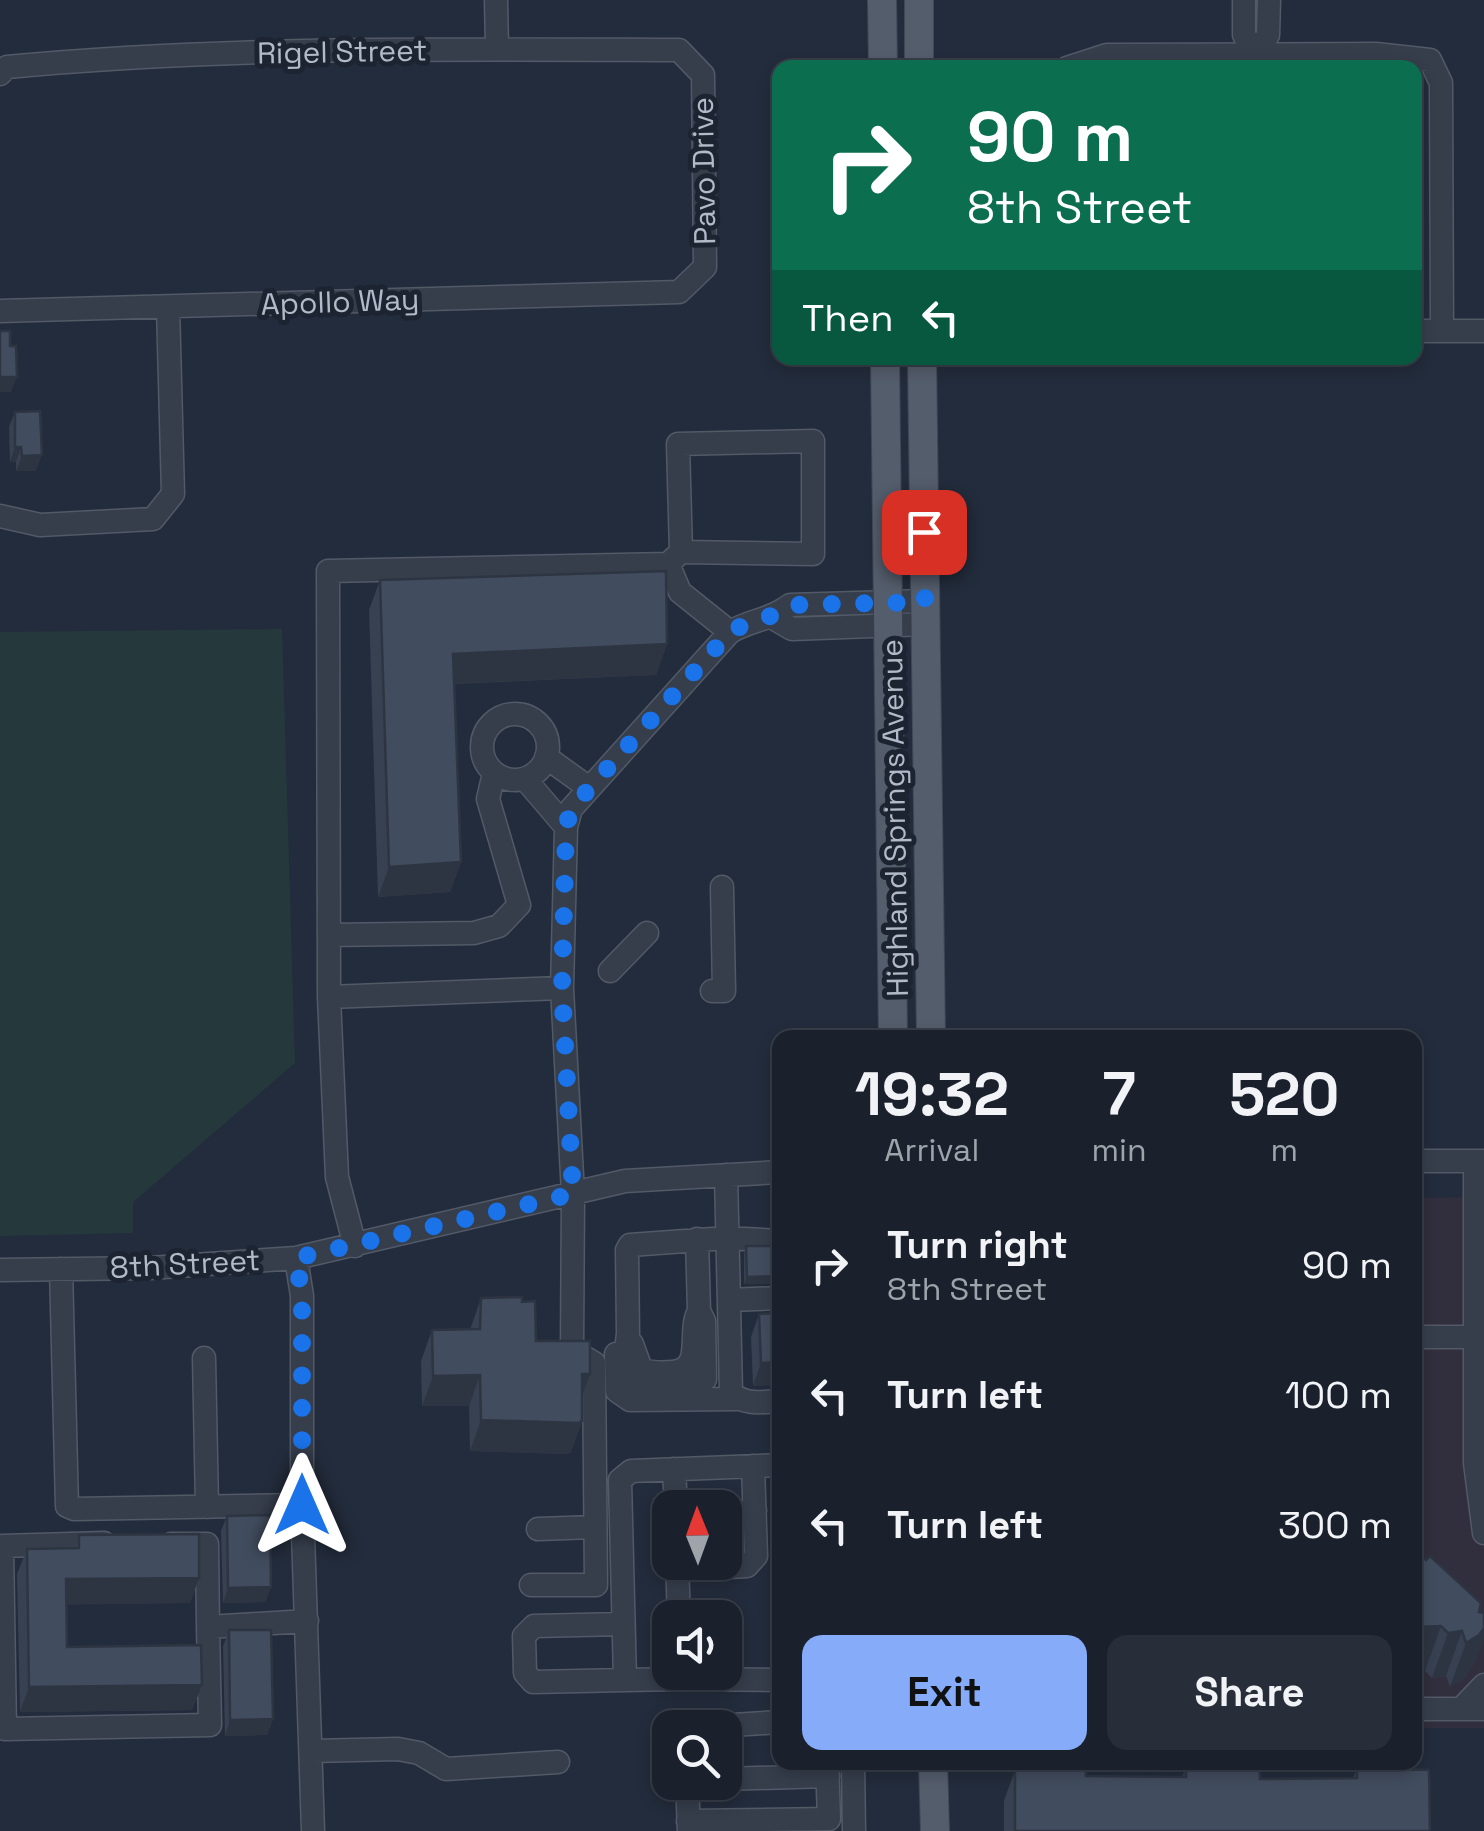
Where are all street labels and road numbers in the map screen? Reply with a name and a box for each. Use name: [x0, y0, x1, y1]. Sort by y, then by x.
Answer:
street label: Rigel Street: [257, 31, 427, 72]
street label: Pavo Drive: [683, 97, 724, 245]
street label: Apollo Way: [260, 279, 420, 324]
street label: Highland Springs Avenue: [872, 639, 917, 997]
street label: 8th Street: [109, 1240, 261, 1287]

